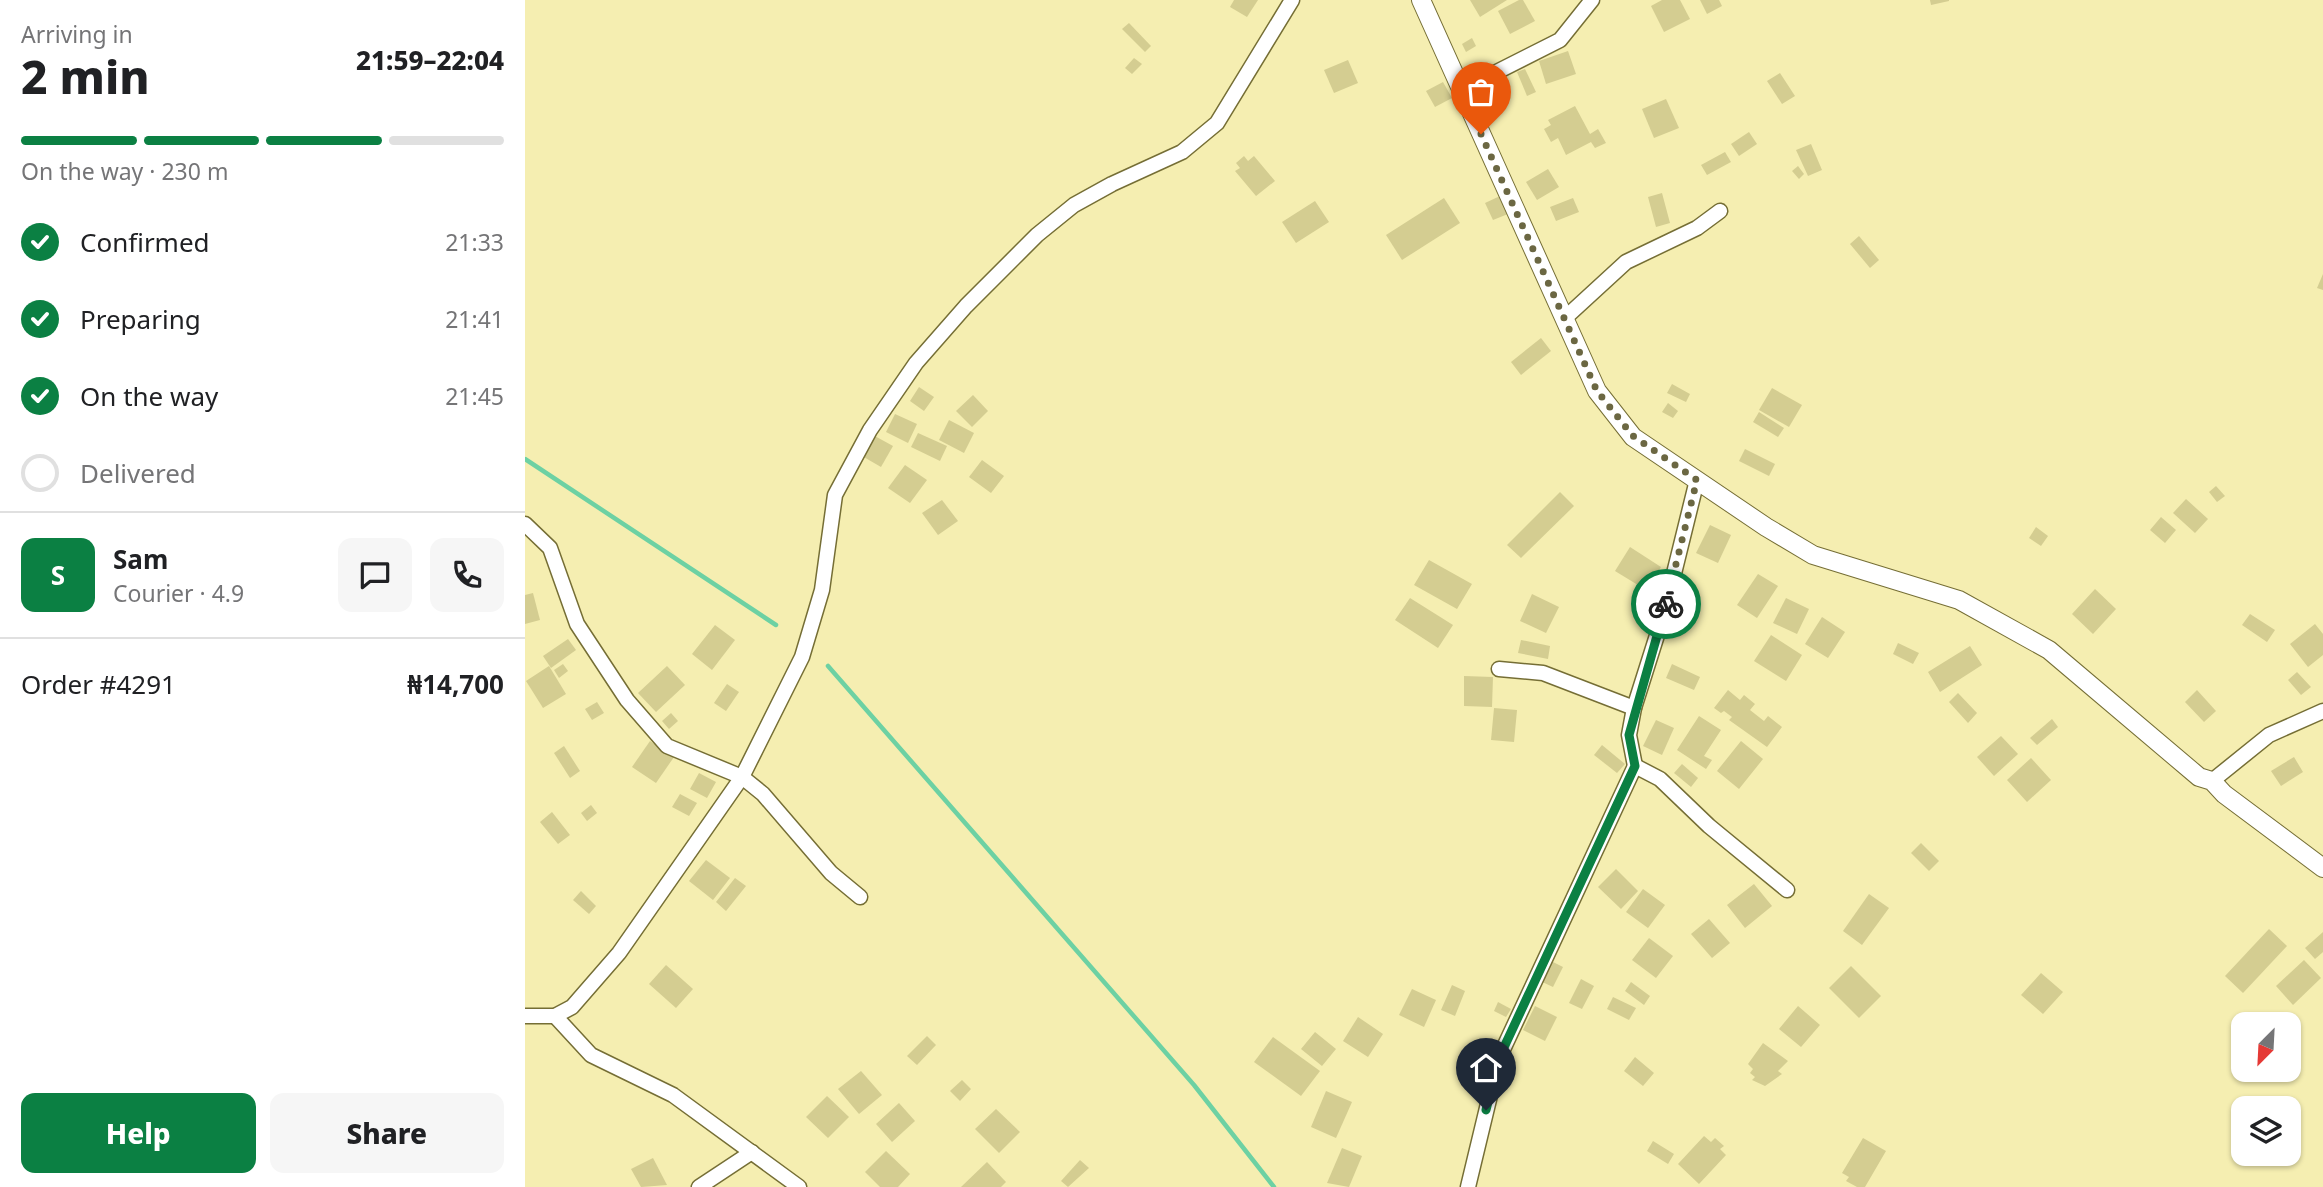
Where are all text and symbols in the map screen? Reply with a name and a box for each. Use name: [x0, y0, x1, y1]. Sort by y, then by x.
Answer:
text: Arriving in: [21, 18, 133, 50]
text: 21:59–22:04: [356, 42, 504, 78]
text: 2 min: [21, 45, 150, 107]
pin: [1451, 62, 1511, 134]
icon: bag: [1462, 73, 1500, 111]
text: On the way · 230 m: [21, 155, 228, 187]
icon: check: [21, 223, 59, 261]
text: Confirmed: [80, 224, 210, 260]
text: 21:33: [445, 226, 504, 258]
icon: check: [21, 300, 59, 338]
text: Preparing: [80, 301, 201, 337]
text: 21:41: [445, 303, 504, 335]
icon: check: [21, 377, 59, 415]
text: On the way: [80, 378, 218, 414]
text: 21:45: [445, 380, 504, 412]
text: Delivered: [80, 455, 196, 491]
button: chat: [338, 538, 412, 612]
button: phone: [430, 538, 504, 612]
text: Sam: [113, 541, 168, 577]
text: S: [51, 557, 65, 593]
courier: [1631, 569, 1701, 639]
text: Courier · 4.9: [113, 577, 244, 609]
icon: bike: [1647, 585, 1685, 623]
text: Order #4291: [21, 666, 176, 702]
text: ₦14,700: [407, 666, 504, 702]
north arrow: [2231, 1012, 2301, 1082]
map controls: [2231, 1012, 2301, 1166]
pin: [1456, 1038, 1516, 1110]
icon: home: [1467, 1049, 1505, 1087]
button: Help: [21, 1093, 256, 1173]
button: Share: [270, 1093, 504, 1173]
button: layers: [2231, 1096, 2301, 1166]

